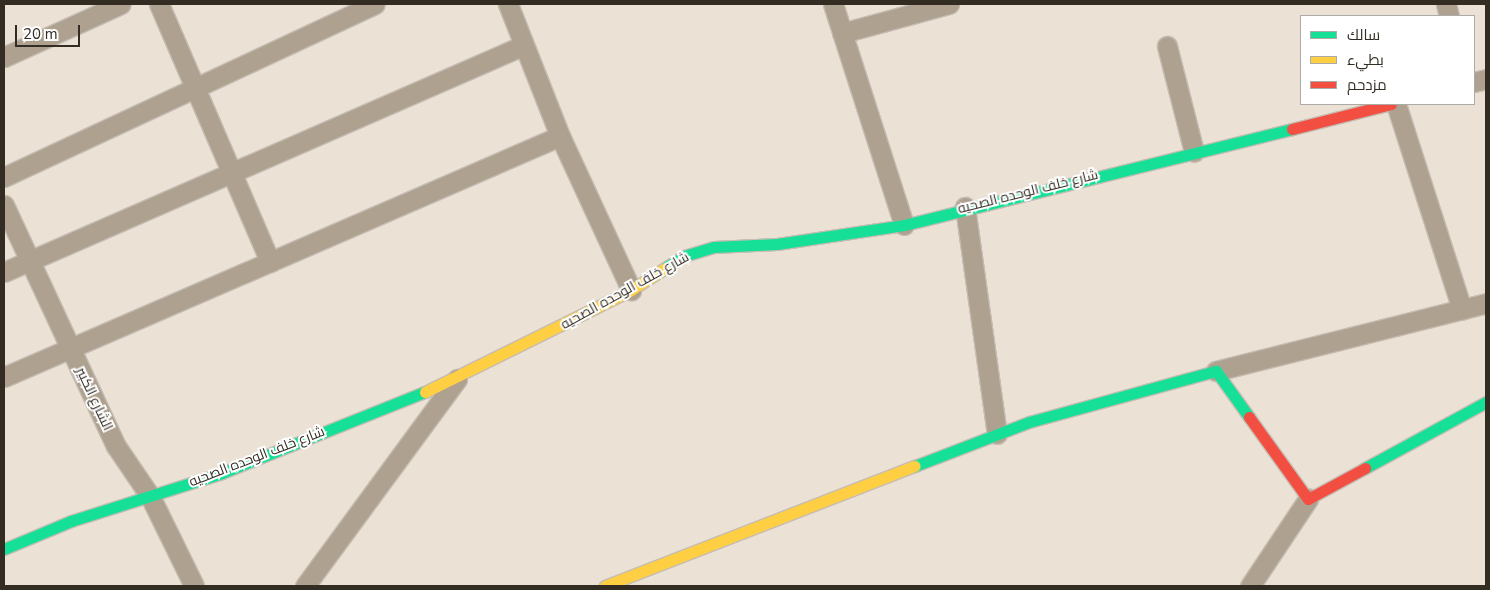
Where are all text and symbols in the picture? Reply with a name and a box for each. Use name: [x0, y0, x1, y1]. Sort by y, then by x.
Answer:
scale bar: [18, 15, 82, 47]
legend: [1300, 15, 1475, 105]
text: 20 m: [23, 24, 58, 44]
text: سالك: [1347, 25, 1380, 45]
text: بطيء: [1347, 50, 1384, 70]
text: مزدحم: [1347, 75, 1387, 95]
street label: شارع خلف الوحده الصحيه: [956, 166, 1100, 218]
street label: شارع خلف الوحده الصحيه: [558, 249, 692, 333]
street label: الشارع الكبير: [72, 365, 116, 433]
street label: شارع خلف الوحده الصحيه: [187, 423, 327, 491]

